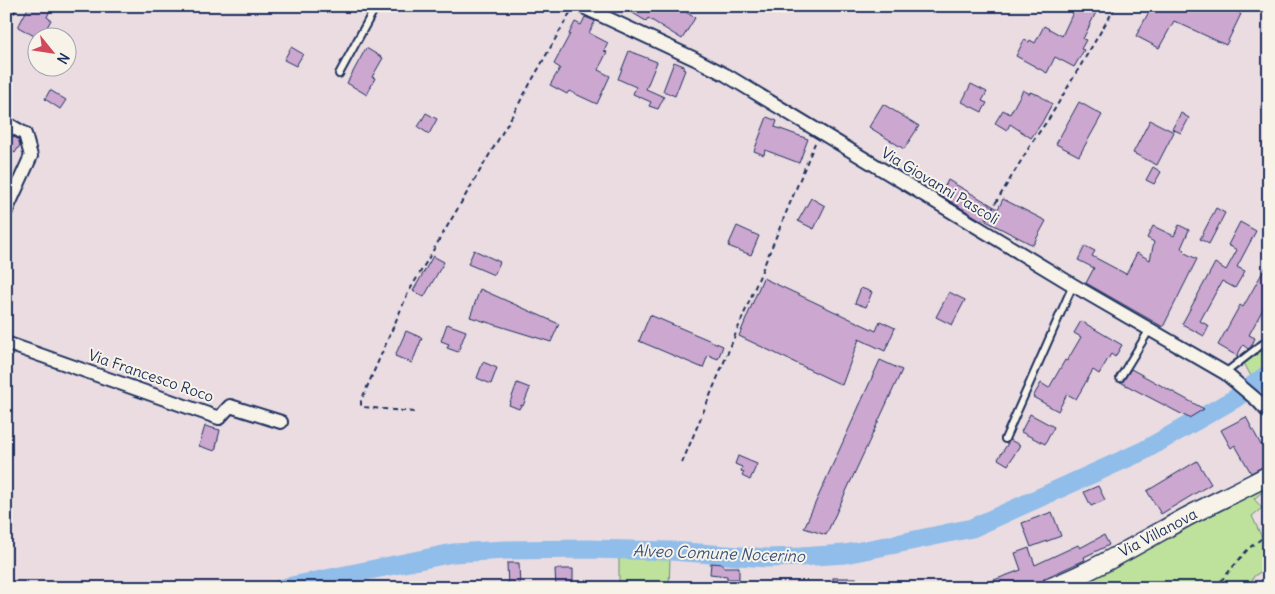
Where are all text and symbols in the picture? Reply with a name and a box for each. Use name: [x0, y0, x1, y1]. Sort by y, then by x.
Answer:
north arrow: [28, 28, 78, 78]
text: N: [53, 50, 73, 67]
street label: Via Giovanni Pascoli: [878, 143, 1003, 228]
street label: Via Francesco Roco: [86, 345, 216, 406]
street label: Via Villanova: [1115, 504, 1200, 561]
water label: Alveo Comune Nocerino: [633, 540, 806, 566]

